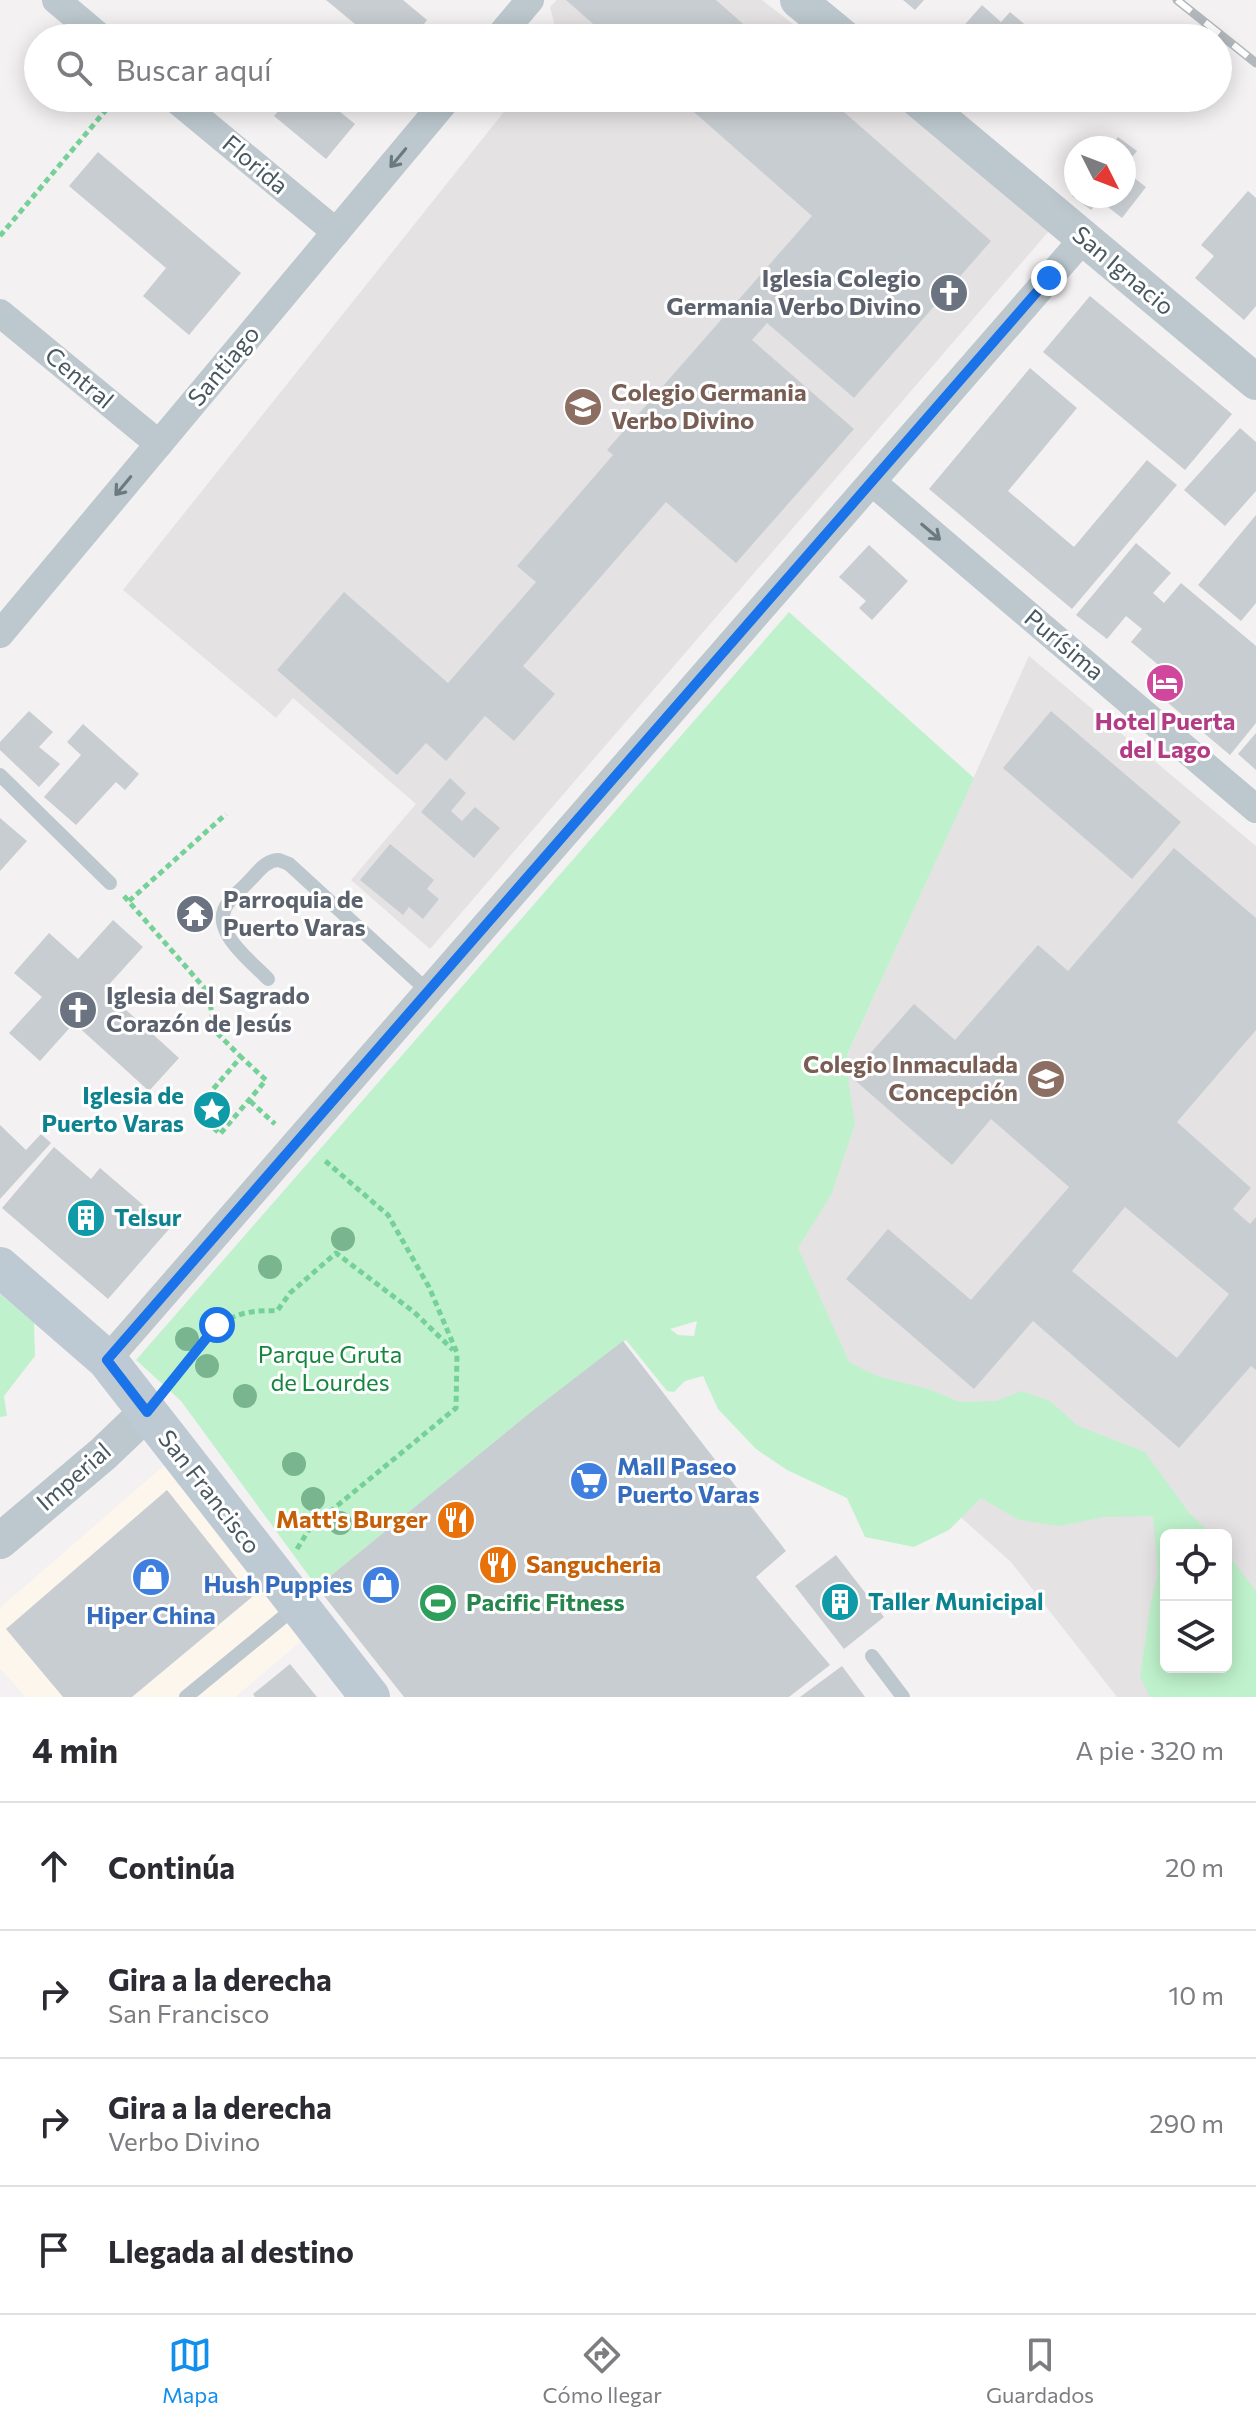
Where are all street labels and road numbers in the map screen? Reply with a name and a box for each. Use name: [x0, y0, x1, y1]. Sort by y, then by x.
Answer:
street label: Florida: [217, 128, 295, 200]
street label: San Ignacio: [1067, 219, 1181, 321]
street label: Santiago: [181, 319, 265, 411]
street label: Central: [40, 340, 120, 414]
street label: Purísima: [1019, 602, 1111, 685]
street label: San Francisco: [153, 1423, 268, 1559]
street label: Imperial: [30, 1436, 116, 1516]

